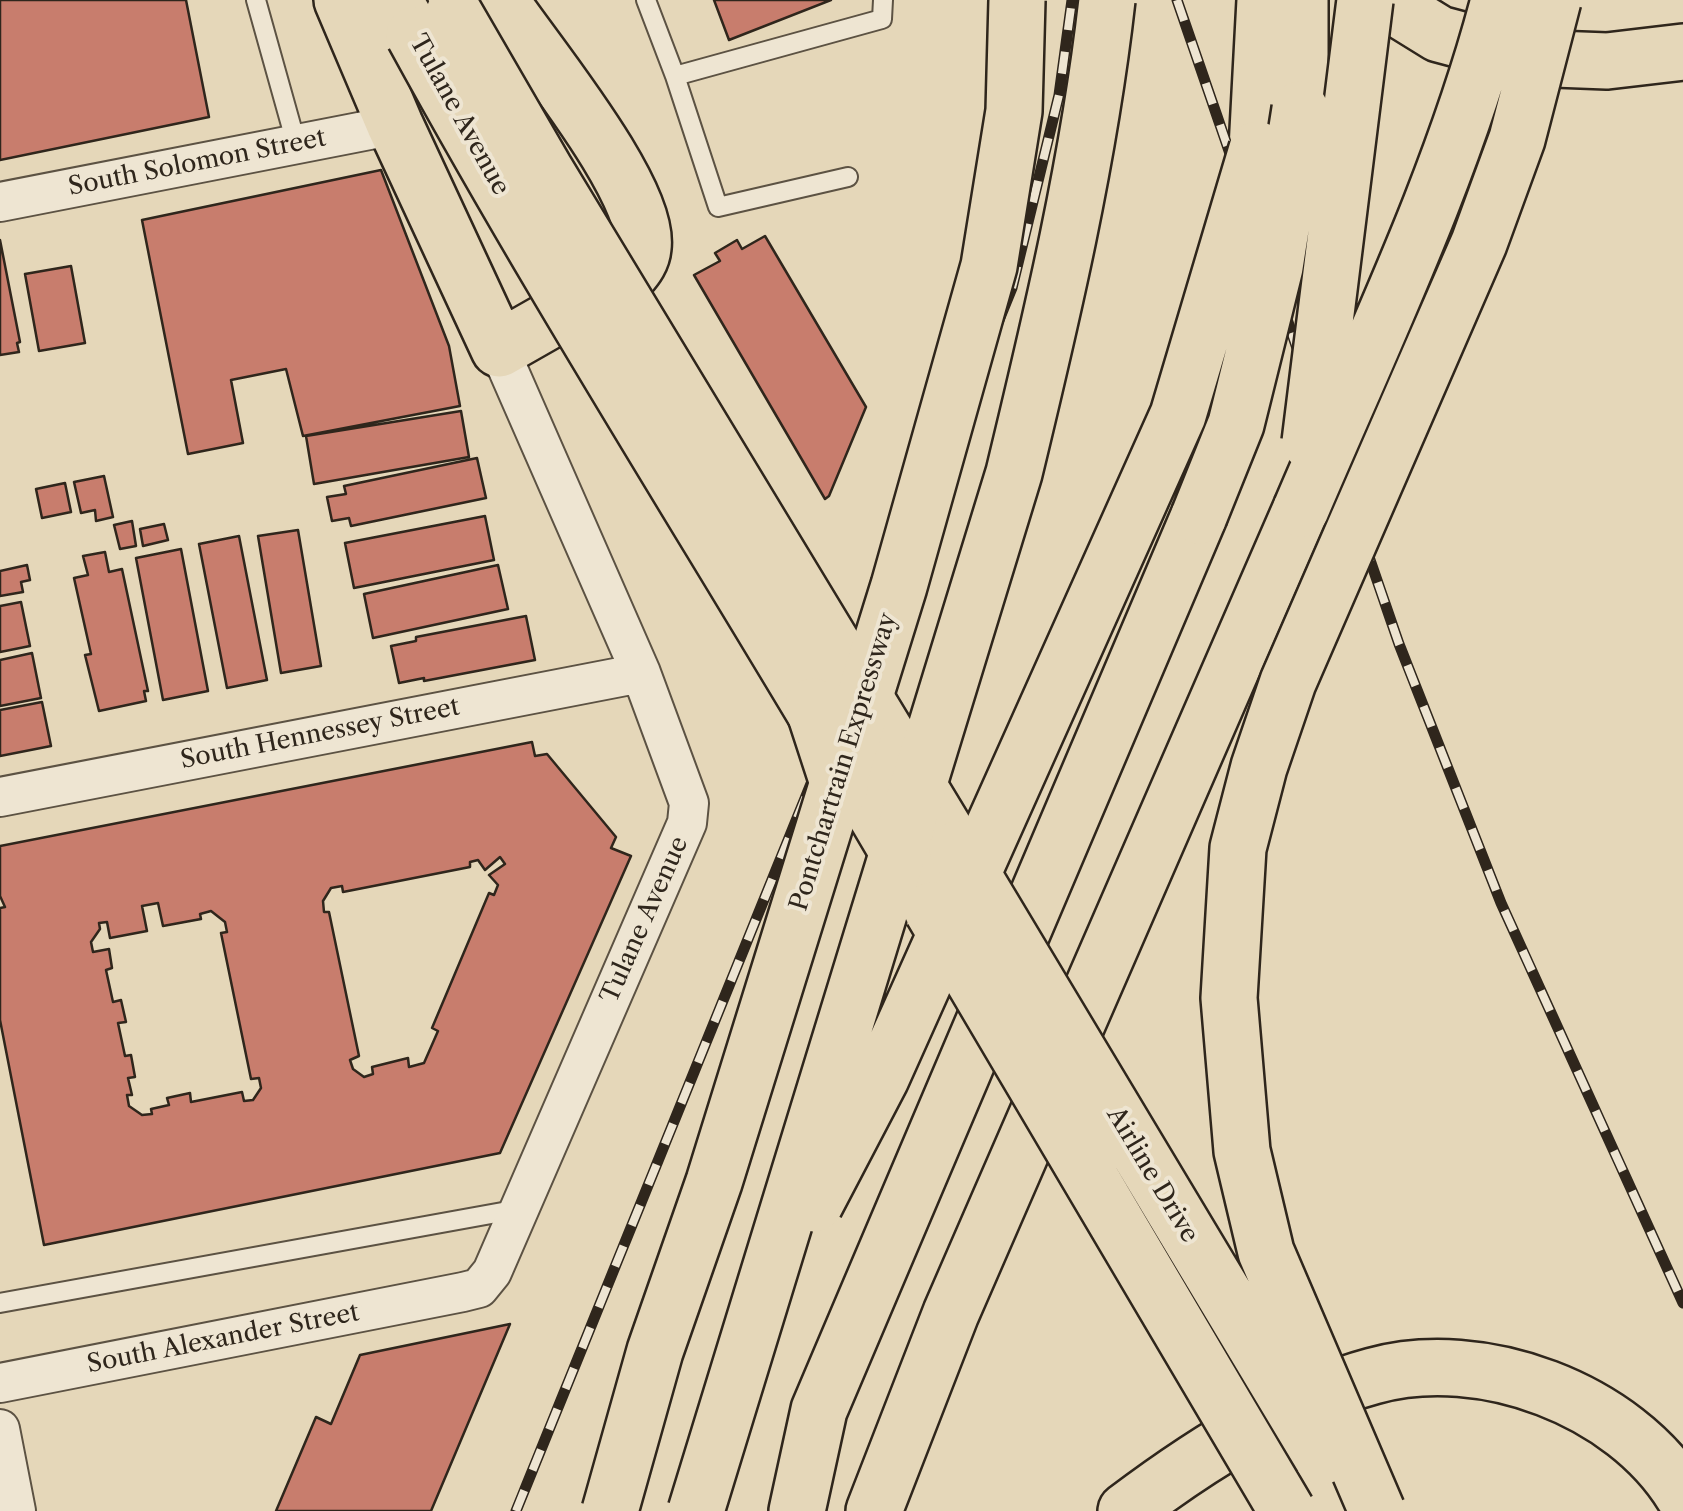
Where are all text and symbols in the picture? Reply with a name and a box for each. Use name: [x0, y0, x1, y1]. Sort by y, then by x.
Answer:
street label: Tulane Avenue: [402, 29, 516, 201]
street label: South Solomon Street: [66, 123, 328, 203]
street label: Pontchartrain Expressway: [784, 609, 904, 915]
street label: South Hennessey Street: [178, 692, 462, 776]
street label: Tulane Avenue: [595, 832, 695, 1008]
street label: Airline Drive: [1100, 1102, 1204, 1248]
street label: South Alexander Street: [84, 1298, 362, 1380]

